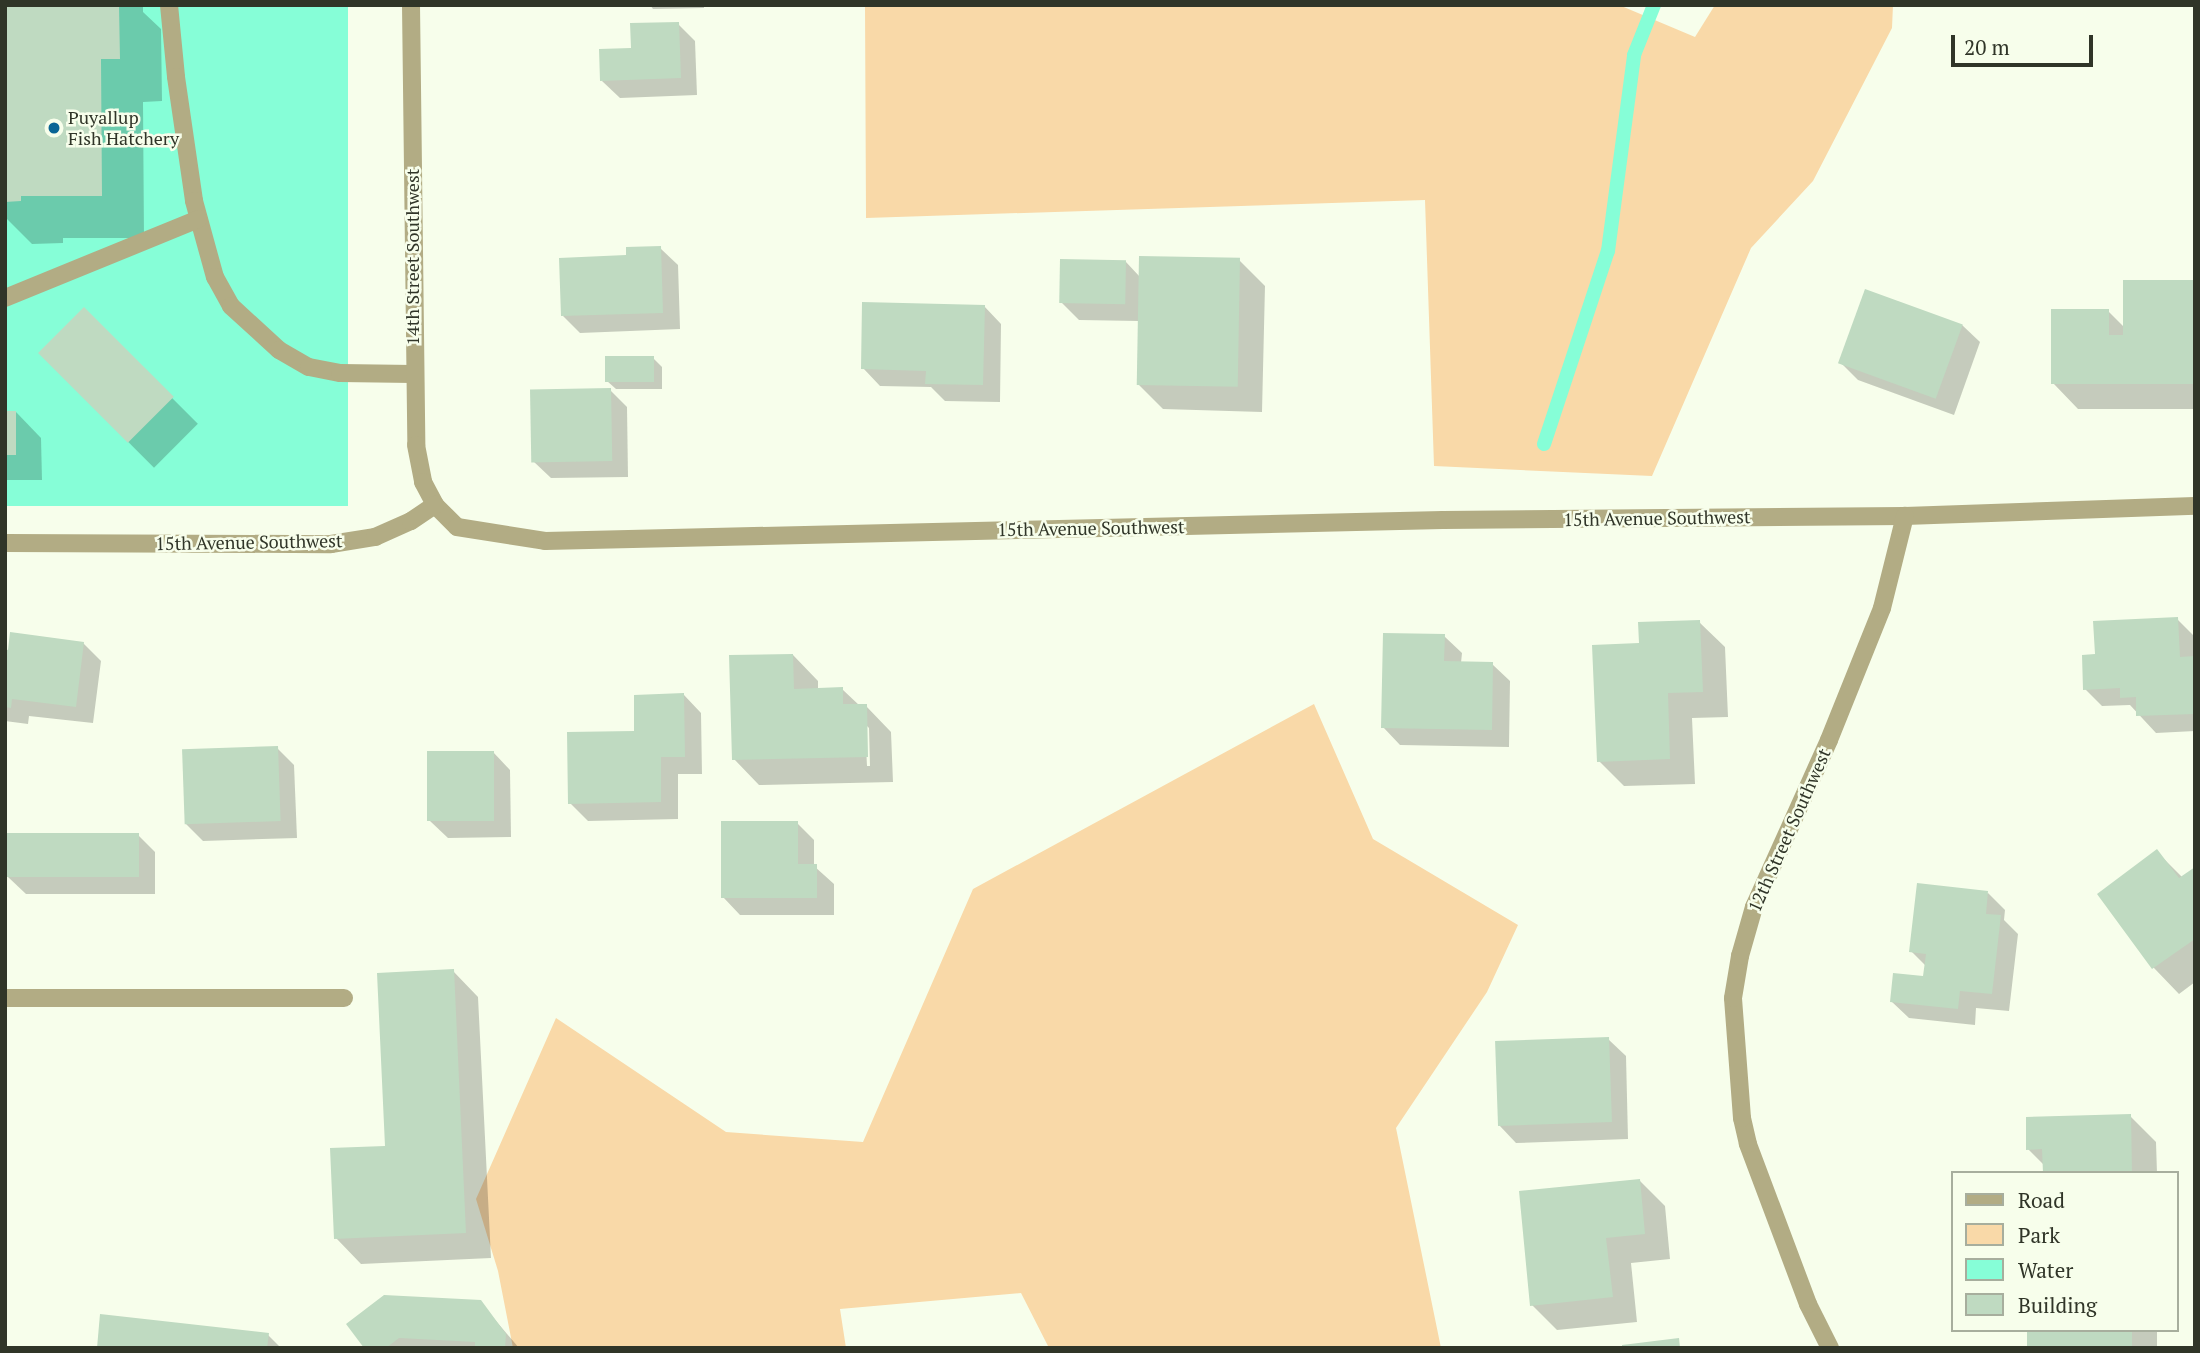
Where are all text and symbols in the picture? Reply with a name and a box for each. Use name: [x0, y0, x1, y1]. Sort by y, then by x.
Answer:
scale bar: [1955, 21, 2097, 65]
text: 20 m: [1964, 33, 2010, 61]
place label: Puyallup Fish Hatchery: [68, 107, 179, 150]
marker: Puyallup Fish Hatchery: [46, 120, 62, 136]
street label: 14th Street Southwest: [401, 169, 423, 345]
street label: 15th Avenue Southwest: [1563, 506, 1751, 530]
street label: 15th Avenue Southwest: [997, 516, 1185, 540]
street label: 15th Avenue Southwest: [155, 530, 343, 554]
street label: 12th Street Southwest: [1743, 745, 1835, 915]
legend: [1952, 1171, 2179, 1332]
text: Road: [2018, 1186, 2065, 1214]
text: Park: [2018, 1221, 2060, 1249]
text: Water: [2018, 1256, 2073, 1284]
text: Building: [2018, 1291, 2097, 1319]

